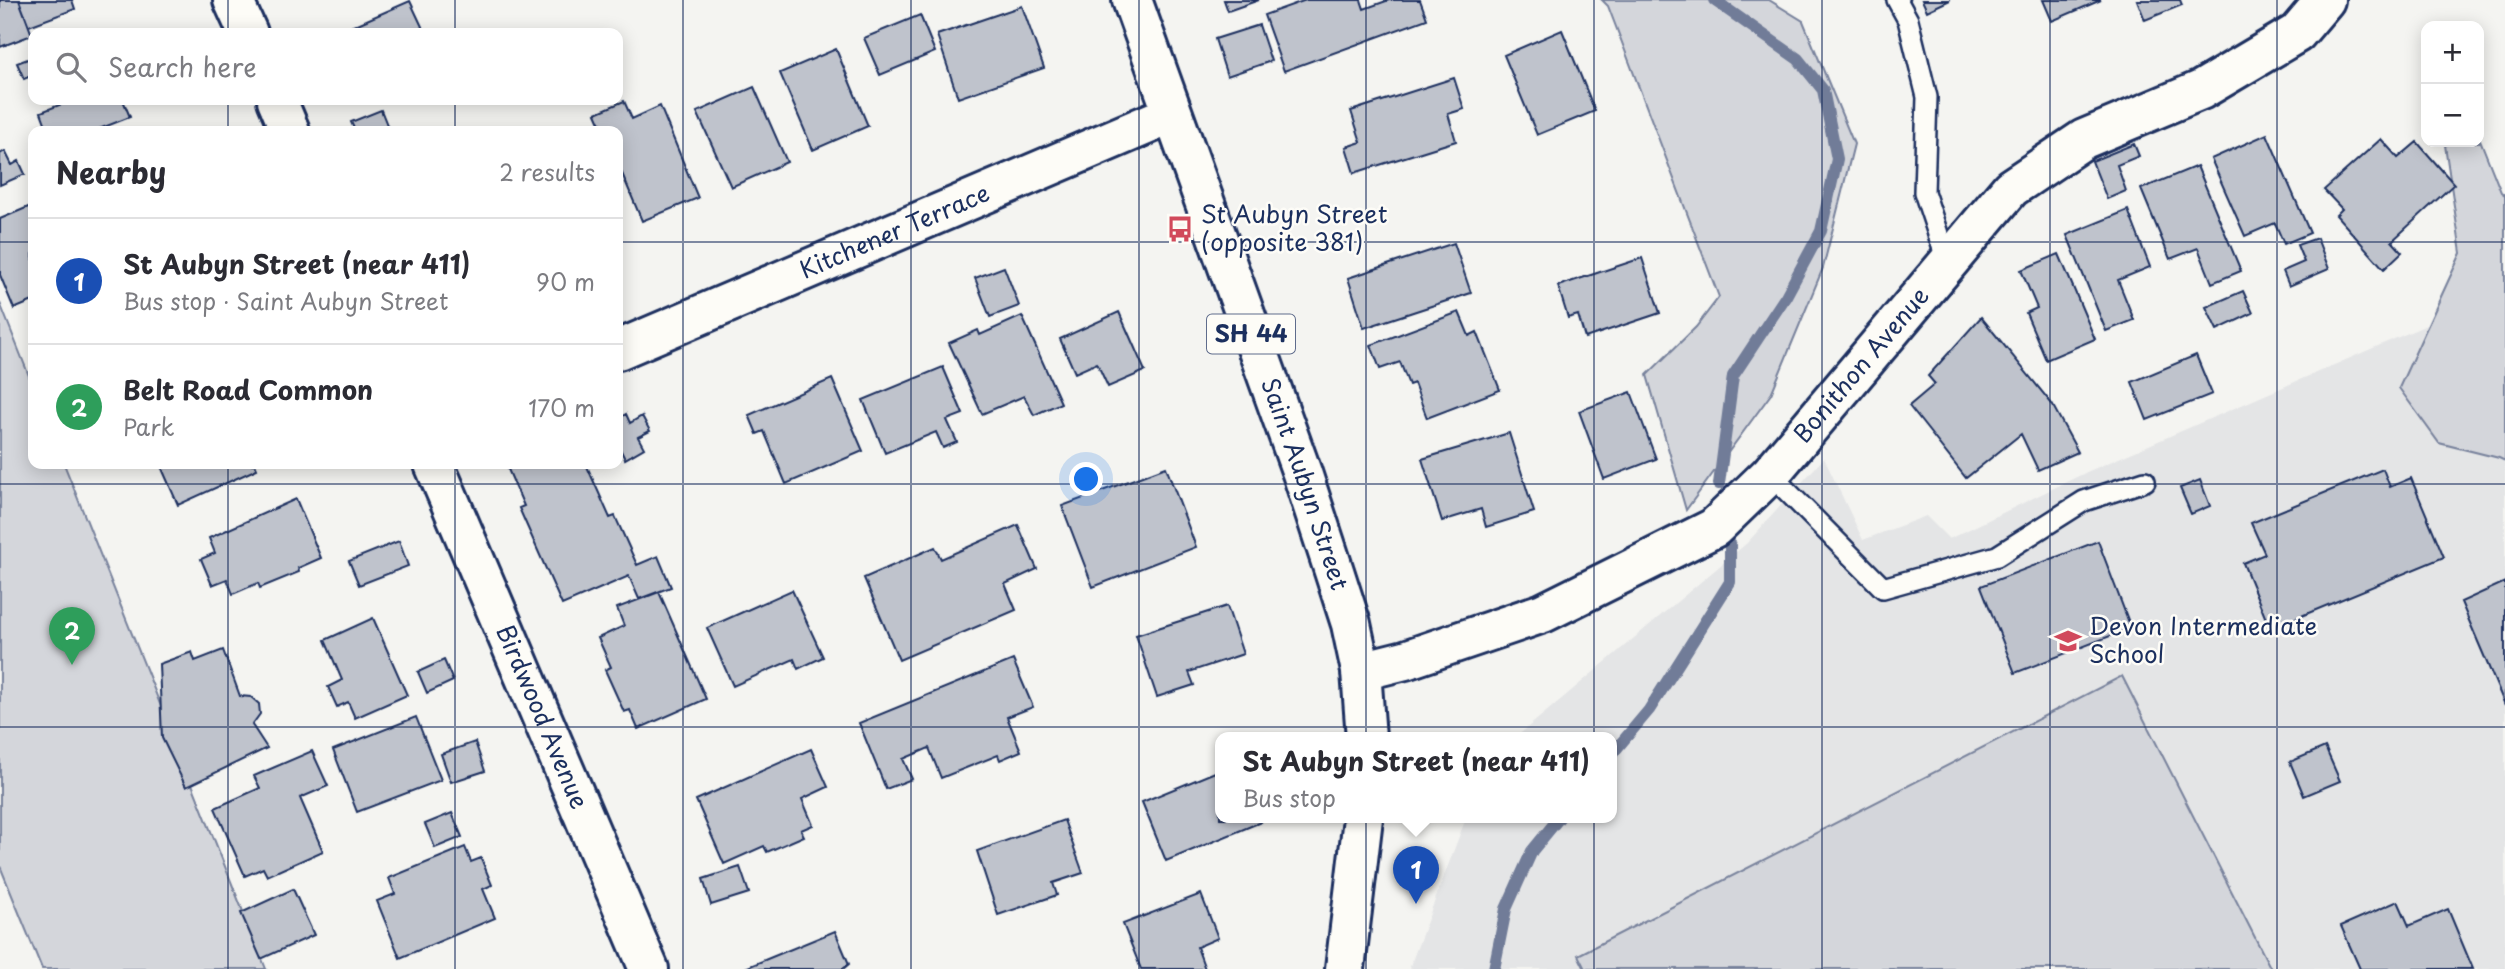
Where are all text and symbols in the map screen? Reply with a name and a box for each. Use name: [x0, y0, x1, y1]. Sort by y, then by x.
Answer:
map controls: [2421, 21, 2484, 147]
button: +: [2421, 21, 2484, 84]
search box: [28, 28, 623, 105]
text: Search here: [108, 47, 257, 86]
icon: search: [52, 48, 90, 86]
button: −: [2421, 84, 2484, 147]
text: Nearby: [56, 149, 166, 194]
text: 2 results: [499, 154, 595, 189]
street label: Kitchener Terrace: [794, 174, 995, 287]
place label: St Aubyn Street (opposite 381): [1201, 195, 1388, 259]
bus stop icon: St Aubyn Street (opposite 381): [1165, 214, 1195, 244]
text: St Aubyn Street (near 411): [123, 244, 470, 283]
text: 1: [74, 264, 85, 299]
text: 90 m: [536, 264, 595, 299]
street label: Bonithon Avenue: [1784, 278, 1936, 450]
text: Bus stop · Saint Aubyn Street: [123, 283, 448, 318]
road number: SH 44: [1207, 314, 1295, 354]
text: Belt Road Common: [123, 370, 373, 409]
street label: Saint Aubyn Street: [1253, 372, 1359, 594]
text: 2: [71, 390, 87, 425]
text: 170 m: [528, 390, 595, 425]
text: Park: [123, 409, 174, 444]
your location: [1069, 462, 1103, 496]
pin: 2: [49, 607, 95, 665]
place label: Devon Intermediate School: [2089, 607, 2317, 671]
street label: Birdwood Avenue: [488, 619, 599, 814]
school or university icon: Devon Intermediate School: [2053, 626, 2083, 656]
popup: [1215, 732, 1617, 823]
text: St Aubyn Street (near 411): [1242, 741, 1590, 780]
text: Bus stop: [1242, 780, 1336, 815]
pin: 1: [1393, 846, 1439, 904]

